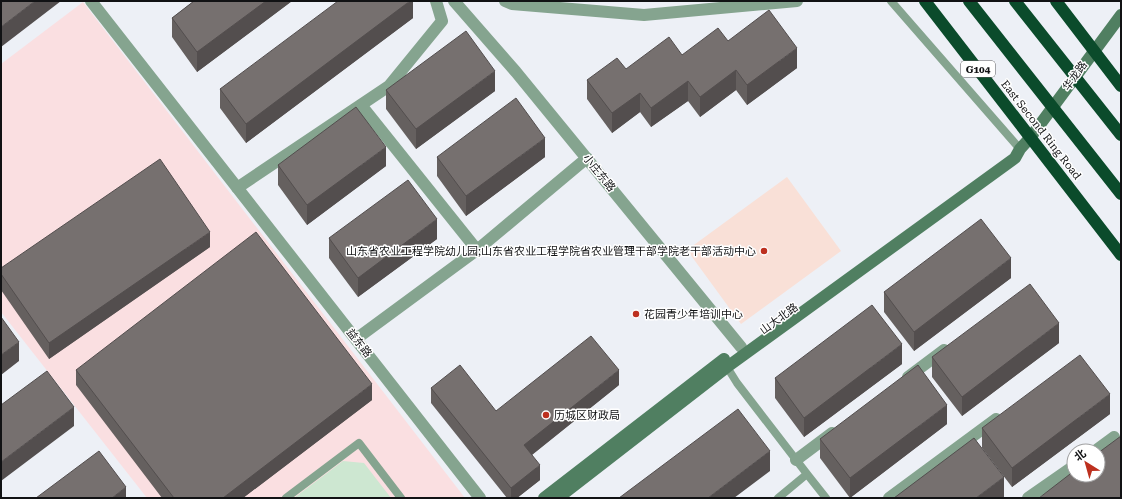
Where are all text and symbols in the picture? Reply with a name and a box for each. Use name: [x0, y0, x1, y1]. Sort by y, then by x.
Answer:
street label: 华龙路: [1060, 59, 1090, 93]
road number: G104: [961, 61, 995, 77]
street label: East Second Ring Road: [998, 78, 1084, 182]
street label: 小庄东路: [580, 152, 618, 194]
place label: 山东省农业工程学院幼儿园;山东省农业工程学院省农业管理干部学院老干部活动中心: [346, 245, 756, 258]
marker: 山东省农业工程学院幼儿园;山东省农业工程学院省农业管理干部学院老干部活动中心: [759, 246, 769, 256]
street label: 山大北路: [757, 301, 801, 337]
place label: 花园青少年培训中心: [644, 308, 743, 321]
marker: 花园青少年培训中心: [631, 309, 641, 319]
street label: 益东路: [344, 326, 374, 360]
place label: 历城区财政局: [554, 409, 620, 422]
marker: 历城区财政局: [541, 410, 551, 420]
north arrow: [1066, 443, 1106, 483]
text: 北: [1072, 447, 1089, 464]

